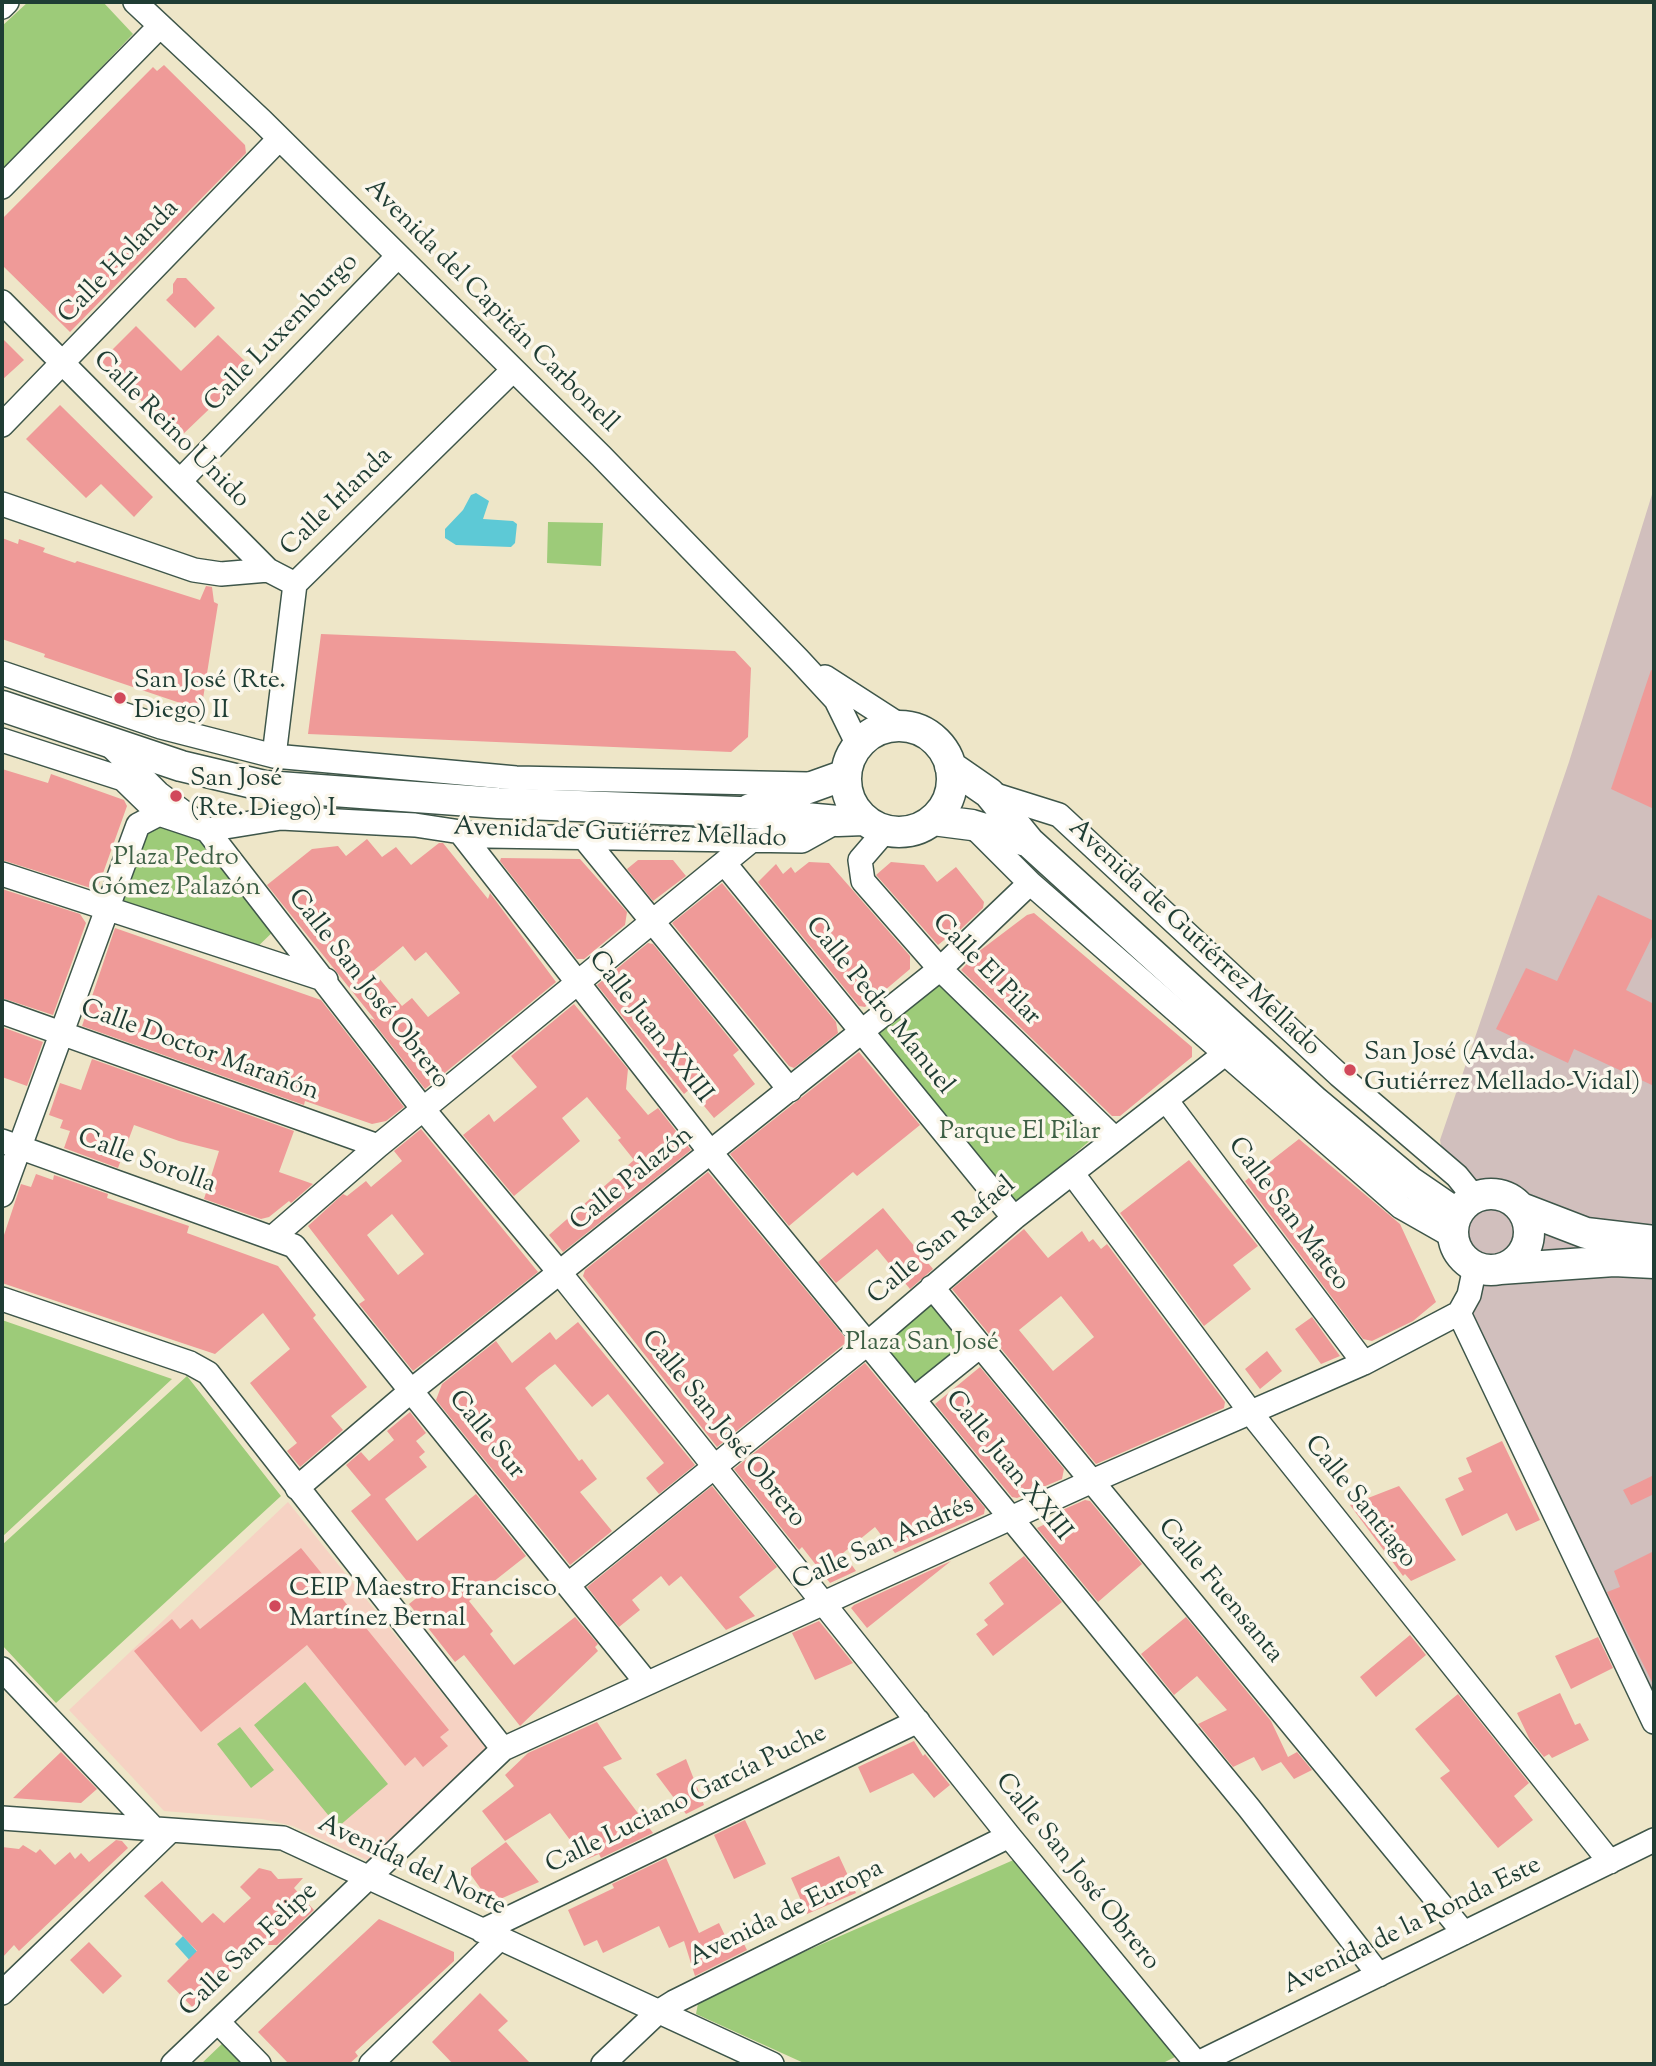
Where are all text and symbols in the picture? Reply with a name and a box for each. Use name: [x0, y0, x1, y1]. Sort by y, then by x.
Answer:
street label: Avenida del Capitán Carbonell: [357, 174, 623, 440]
street label: Calle Holanda: [53, 195, 187, 331]
street label: Calle Luxemburgo: [199, 248, 367, 420]
street label: Calle Reino Unido: [85, 346, 255, 516]
street label: Calle Irlanda: [275, 442, 401, 564]
place label: San José (Rte. Diego) II: [134, 667, 286, 728]
marker: San José (Rte. Diego) II: [112, 690, 128, 706]
place label: San José (Rte. Diego) I: [190, 765, 336, 826]
marker: San José (Rte. Diego) I: [168, 788, 184, 804]
street label: Avenida de Gutiérrez Mellado: [453, 814, 787, 856]
street label: Avenida de Gutiérrez Mellado: [1060, 814, 1326, 1064]
park label: Plaza Pedro Gómez Palazón: [91, 844, 261, 906]
street label: Calle San José Obrero: [279, 884, 455, 1096]
street label: Calle El Pilar: [924, 909, 1046, 1033]
street label: Calle Pedro Manuel: [797, 912, 959, 1102]
street label: Calle Juan XXIII: [580, 946, 718, 1110]
street label: Calle Doctor Marañón: [76, 994, 322, 1110]
place label: San José (Avda. Gutiérrez Mellado-Vidal): [1364, 1039, 1640, 1100]
marker: San José (Avda. Gutiérrez Mellado-Vidal): [1342, 1062, 1358, 1078]
park label: Parque El Pilar: [939, 1118, 1101, 1150]
street label: Calle Palazón: [565, 1121, 701, 1239]
street label: Calle Sorolla: [73, 1124, 219, 1202]
street label: Calle San Mateo: [1219, 1132, 1355, 1298]
street label: Calle San Rafael: [863, 1171, 1023, 1313]
street label: Calle San José Obrero: [633, 1325, 811, 1535]
park label: Plaza San José: [845, 1329, 999, 1361]
street label: Calle Sur: [440, 1385, 530, 1487]
street label: Calle Juan XXIII: [937, 1385, 1077, 1549]
street label: Calle Santiago: [1296, 1430, 1422, 1576]
street label: Calle San Andrés: [788, 1491, 980, 1599]
street label: Calle Fuensanta: [1149, 1513, 1289, 1671]
place label: CEIP Maestro Francisco Martínez Bernal: [289, 1575, 557, 1636]
marker: CEIP Maestro Francisco Martínez Bernal: [267, 1598, 283, 1614]
street label: Calle Luciano García Puche: [542, 1719, 832, 1883]
street label: Calle San José Obrero: [987, 1768, 1165, 1978]
street label: Avenida del Norte: [312, 1810, 510, 1924]
street label: Avenida de la Ronda Este: [1279, 1851, 1547, 2003]
street label: Avenida de Europa: [685, 1854, 889, 1976]
street label: Calle San Felipe: [174, 1877, 326, 2025]

